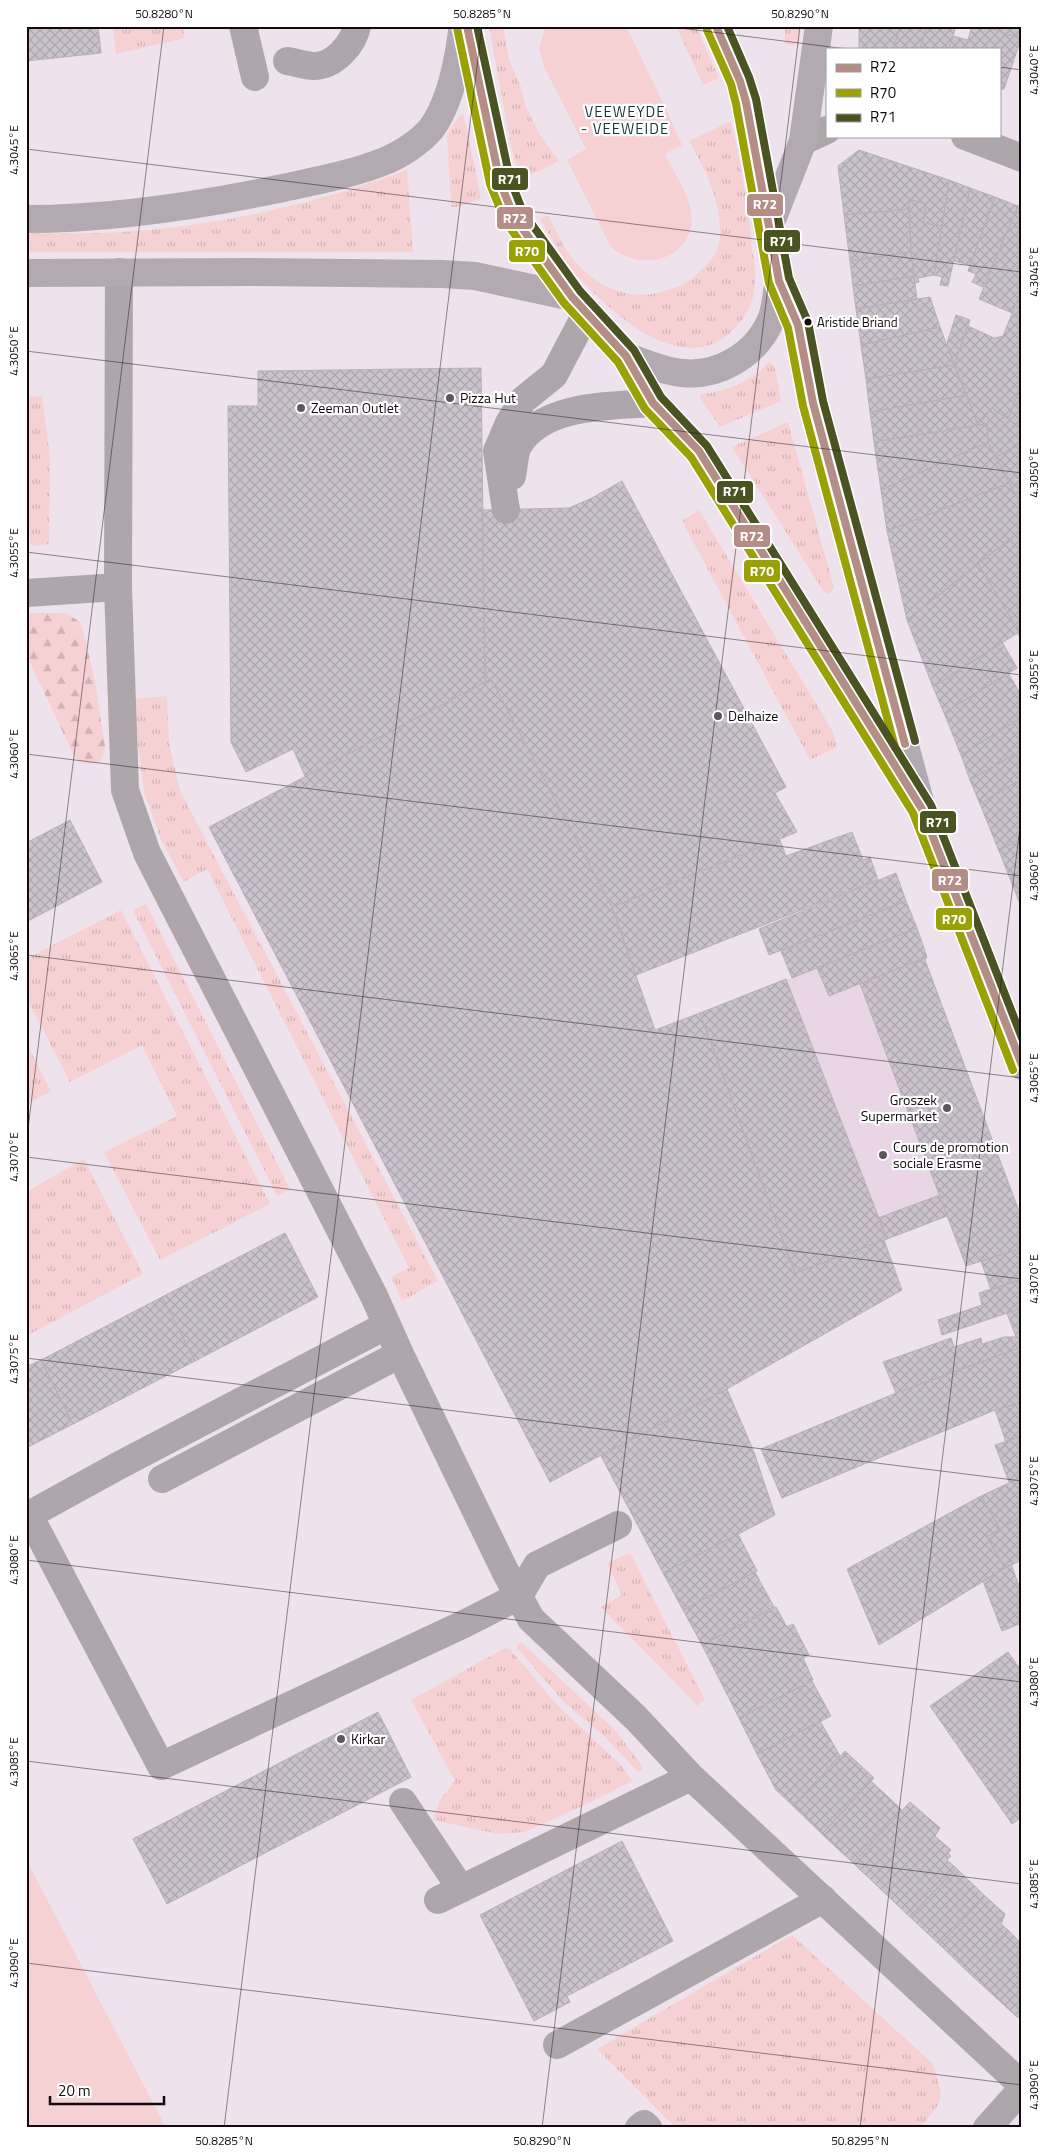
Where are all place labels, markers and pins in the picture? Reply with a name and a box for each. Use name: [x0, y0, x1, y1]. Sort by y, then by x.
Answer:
place label: Aristide Briand: [817, 312, 898, 332]
marker: Aristide Briand: [803, 317, 813, 327]
place label: Pizza Hut: [460, 387, 516, 408]
marker: Pizza Hut: [444, 392, 456, 404]
place label: Zeeman Outlet: [311, 397, 399, 418]
marker: Zeeman Outlet: [295, 402, 307, 414]
place label: Delhaize: [728, 705, 778, 726]
marker: Delhaize: [712, 710, 724, 722]
place label: Groszek Supermarket: [861, 1089, 937, 1126]
marker: Groszek Supermarket: [941, 1102, 953, 1114]
place label: Cours de promotion sociale Erasme: [893, 1136, 1009, 1173]
marker: Cours de promotion sociale Erasme: [877, 1149, 889, 1161]
place label: Kirkar: [351, 1728, 386, 1749]
marker: Kirkar: [335, 1733, 347, 1745]

